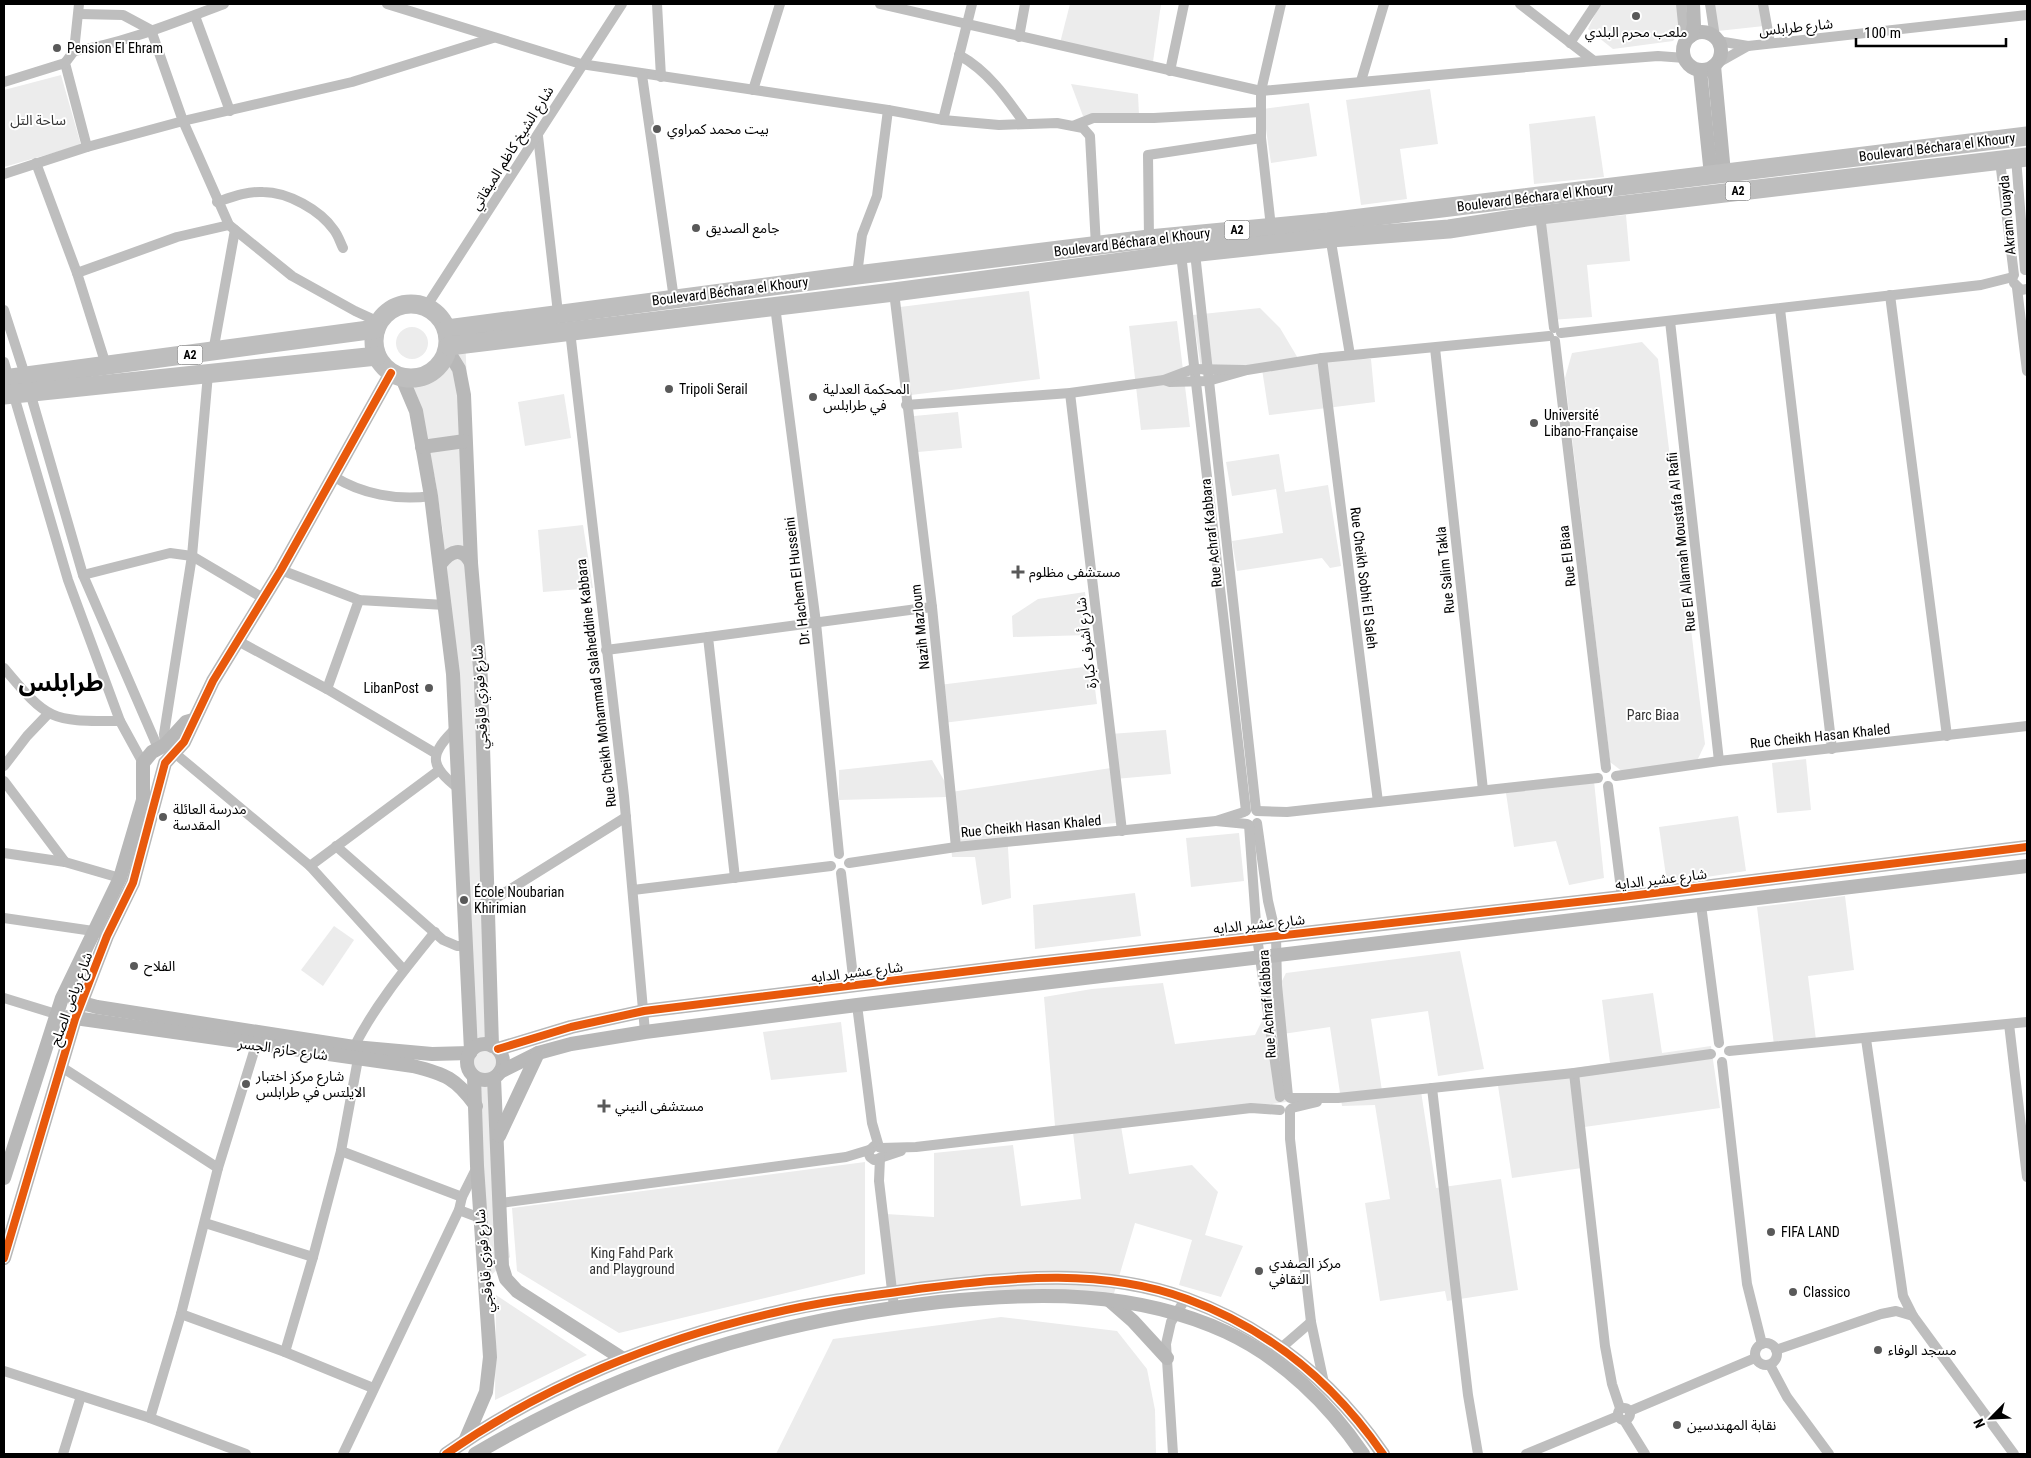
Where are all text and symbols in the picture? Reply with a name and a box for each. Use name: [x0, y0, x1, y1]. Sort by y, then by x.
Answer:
marker: ملعب محرم البلدي: [1630, 10, 1642, 22]
street label: شارع طرابلس: [1758, 15, 1834, 42]
scale bar: [1856, 15, 2006, 47]
place label: ملعب محرم البلدي: [1585, 24, 1687, 43]
text: 100 m: [1864, 24, 1901, 42]
place label: Pension El Ehram: [67, 40, 163, 56]
marker: Pension El Ehram: [51, 42, 63, 54]
street label: شارع الشيخ كاظم الميقاتي: [467, 83, 559, 215]
park label: ساحة التل: [10, 112, 66, 129]
place label: بيت محمد كمراوي: [667, 121, 769, 140]
marker: بيت محمد كمراوي: [651, 123, 663, 135]
street label: Boulevard Béchara el Khoury: [1858, 129, 2016, 165]
street label: Akram Ouayda: [1996, 174, 2018, 256]
street label: Boulevard Béchara el Khoury: [1456, 179, 1614, 215]
road number: A2: [1726, 182, 1750, 200]
place label: جامع الصديق: [706, 220, 780, 239]
road number: A2: [1224, 220, 1250, 240]
marker: جامع الصديق: [690, 222, 702, 234]
street label: Boulevard Béchara el Khoury: [1053, 224, 1211, 260]
street label: Boulevard Béchara el Khoury: [651, 273, 809, 309]
road number: A2: [178, 346, 202, 364]
place label: Tripoli Serail: [679, 381, 748, 397]
place label: المحكمة العدلية في طرابلس: [823, 381, 910, 416]
marker: Tripoli Serail: [663, 383, 675, 395]
marker: المحكمة العدلية في طرابلس: [807, 391, 819, 403]
place label: Université Libano-Française: [1544, 407, 1639, 439]
marker: Université Libano-Française: [1528, 417, 1540, 429]
street label: Rue El Allamah Moustafa Al Rafii: [1664, 451, 1698, 633]
street label: Rue Achraf Kabbara: [1197, 478, 1225, 588]
street label: Rue Cheikh Sobhi El Saleh: [1347, 506, 1381, 650]
street label: Dr. Hachem El Husseini: [781, 516, 813, 646]
street label: Rue El Biaa: [1555, 524, 1579, 588]
street label: Rue Salim Takla: [1432, 526, 1458, 614]
street label: Rue Cheikh Mohammad Salaheddine Kabbara: [573, 558, 619, 808]
place label: مستشفى مظلوم: [1029, 564, 1121, 583]
marker: مستشفى مظلوم: [1011, 565, 1025, 579]
street label: Nazih Mazloum: [908, 584, 932, 670]
street label: شارع أشرف كبارة: [1072, 596, 1103, 690]
street label: شارع فوزي قاوقجي: [469, 644, 494, 750]
district label: طرابلس: [19, 669, 103, 697]
place label: LibanPost: [364, 680, 419, 696]
marker: LibanPost: [423, 682, 435, 694]
park label: Parc Biaa: [1627, 707, 1679, 723]
street label: Rue Cheikh Hasan Khaled: [1749, 721, 1891, 751]
place label: مدرسة العائلة المقدسة: [173, 801, 247, 833]
marker: مدرسة العائلة المقدسة: [157, 811, 169, 823]
street label: Rue Cheikh Hasan Khaled: [960, 812, 1102, 840]
street label: شارع عشير الدايه: [1614, 865, 1708, 896]
place label: École Noubarian Khirimian: [474, 883, 564, 916]
marker: École Noubarian Khirimian: [458, 894, 470, 906]
street label: شارع عشير الدايه: [1212, 911, 1306, 940]
street label: Rue Achraf Kabbara: [1255, 949, 1279, 1059]
street label: شارع رياض الصلح: [47, 950, 98, 1049]
place label: الفلاح: [144, 958, 175, 977]
street label: شارع عشير الدايه: [810, 958, 904, 989]
marker: الفلاح: [128, 960, 140, 972]
street label: شارع حازم الجسر: [236, 1035, 329, 1066]
place label: شارع مركز اختبار الايلتس في طرابلس: [255, 1068, 366, 1103]
marker: شارع مركز اختبار الايلتس في طرابلس: [240, 1078, 252, 1090]
place label: مستشفى النيني: [615, 1098, 704, 1117]
marker: مستشفى النيني: [597, 1099, 611, 1113]
street label: شارع فوزي قاوقجي: [471, 1208, 500, 1314]
place label: FIFA LAND: [1781, 1224, 1840, 1240]
marker: FIFA LAND: [1765, 1226, 1777, 1238]
park label: King Fahd Park and Playground: [589, 1245, 675, 1277]
place label: مركز الصفدي الثقافي: [1269, 1255, 1341, 1290]
marker: مركز الصفدي الثقافي: [1253, 1265, 1265, 1277]
place label: Classico: [1803, 1284, 1850, 1300]
marker: Classico: [1787, 1286, 1799, 1298]
place label: مسجد الوفاء: [1888, 1342, 1957, 1359]
marker: مسجد الوفاء: [1872, 1344, 1884, 1356]
north arrow: [1966, 1393, 2016, 1443]
text: N: [1970, 1416, 1988, 1430]
place label: نقابة المهندسين: [1687, 1417, 1777, 1434]
marker: نقابة المهندسين: [1671, 1419, 1683, 1431]

